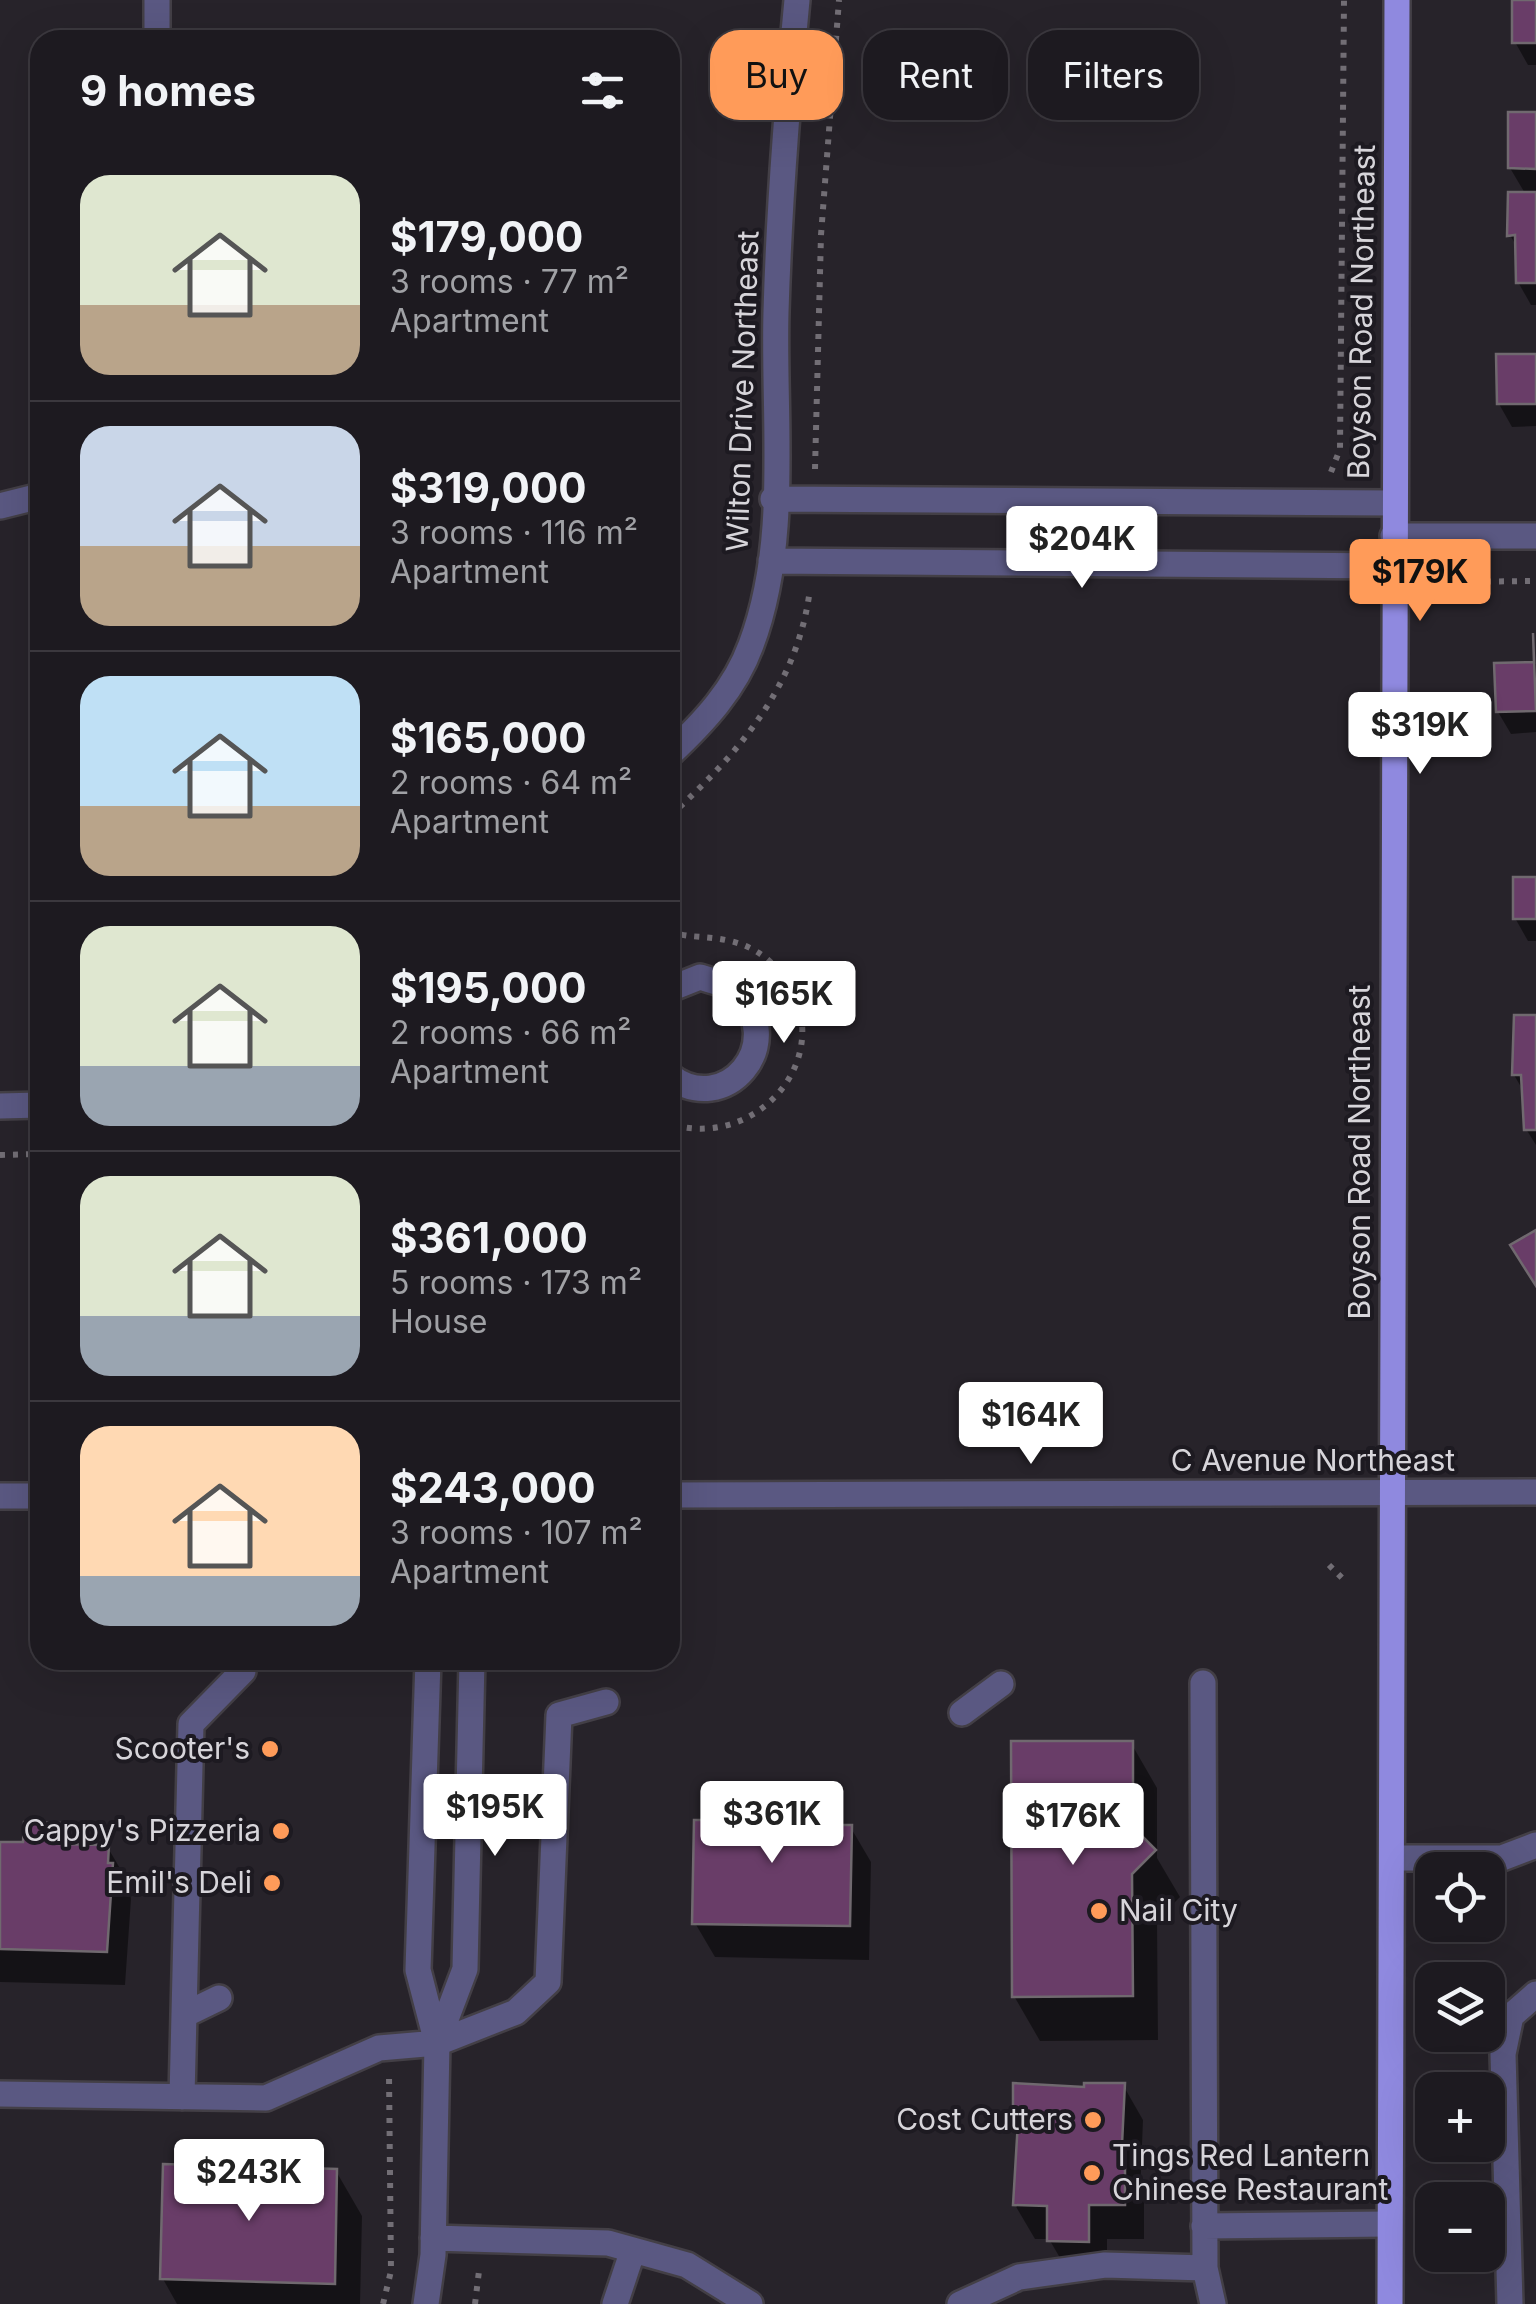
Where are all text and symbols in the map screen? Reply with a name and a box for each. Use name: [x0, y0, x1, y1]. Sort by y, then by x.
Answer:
chip: Buy: [710, 30, 843, 120]
chip: Rent: [863, 30, 1008, 120]
chip: Filters: [1028, 30, 1199, 120]
icon: filters: [575, 63, 630, 118]
text: 9 homes: [80, 65, 256, 116]
street label: Boyson Road Northeast: [1340, 144, 1382, 480]
text: $179,000: [390, 211, 583, 262]
icon: home: [160, 215, 280, 335]
street label: Wilton Drive Northeast: [718, 230, 766, 552]
text: 3 rooms · 77 m²: [390, 262, 629, 301]
text: Apartment: [390, 301, 549, 340]
text: $319,000: [390, 462, 587, 513]
icon: home: [160, 466, 280, 586]
pin: $204K: [1012, 506, 1152, 591]
text: 3 rooms · 116 m²: [390, 513, 638, 552]
text: $204K: [1028, 519, 1136, 558]
pin: $179K: [1350, 539, 1490, 624]
text: Apartment: [390, 552, 549, 591]
text: $179K: [1372, 552, 1468, 591]
pin: $319K: [1350, 692, 1490, 777]
text: $319K: [1370, 705, 1470, 744]
text: $165,000: [390, 712, 587, 763]
icon: home: [160, 716, 280, 836]
text: 2 rooms · 64 m²: [390, 763, 632, 802]
text: Apartment: [390, 802, 549, 841]
pin: $165K: [714, 961, 854, 1046]
text: $195,000: [390, 962, 587, 1013]
icon: home: [160, 966, 280, 1086]
text: $165K: [735, 974, 834, 1013]
street label: Boyson Road Northeast: [1341, 984, 1377, 1319]
text: 2 rooms · 66 m²: [390, 1013, 631, 1052]
text: Apartment: [390, 1052, 549, 1091]
text: $361,000: [390, 1212, 588, 1263]
icon: home: [160, 1216, 280, 1336]
text: 5 rooms · 173 m²: [390, 1263, 642, 1302]
text: House: [390, 1302, 487, 1341]
pin: $164K: [961, 1382, 1101, 1467]
text: $164K: [981, 1395, 1081, 1434]
street label: C Avenue Northeast: [1171, 1442, 1455, 1478]
text: $243,000: [390, 1462, 596, 1513]
icon: home: [160, 1466, 280, 1586]
text: 3 rooms · 107 m²: [390, 1513, 643, 1552]
text: Apartment: [390, 1552, 549, 1591]
place label: Scooter's: [115, 1730, 250, 1766]
marker: Scooter's: [259, 1738, 281, 1760]
pin: $195K: [425, 1774, 565, 1859]
pin: $361K: [702, 1781, 842, 1866]
pin: $176K: [1003, 1783, 1143, 1868]
text: $195K: [446, 1787, 545, 1826]
text: $361K: [722, 1794, 822, 1833]
text: $176K: [1025, 1796, 1121, 1835]
place label: Cappy's Pizzeria: [23, 1812, 261, 1848]
marker: Cappy's Pizzeria: [270, 1820, 292, 1842]
map controls: [1415, 1852, 1505, 2272]
button: locate: [1415, 1852, 1505, 1942]
place label: Emil's Deli: [106, 1864, 252, 1900]
marker: Emil's Deli: [261, 1872, 283, 1894]
place label: Nail City: [1119, 1892, 1238, 1928]
marker: Nail City: [1088, 1900, 1110, 1922]
button: layers: [1415, 1962, 1505, 2052]
button: +: [1415, 2072, 1505, 2162]
place label: Cost Cutters: [896, 2101, 1073, 2137]
marker: Cost Cutters: [1082, 2109, 1104, 2131]
place label: Tings Red Lantern Chinese Restaurant: [1112, 2137, 1388, 2207]
pin: $243K: [179, 2139, 319, 2224]
text: $243K: [196, 2152, 302, 2191]
marker: Tings Red Lantern Chinese Restaurant: [1081, 2162, 1103, 2184]
button: −: [1415, 2182, 1505, 2272]

